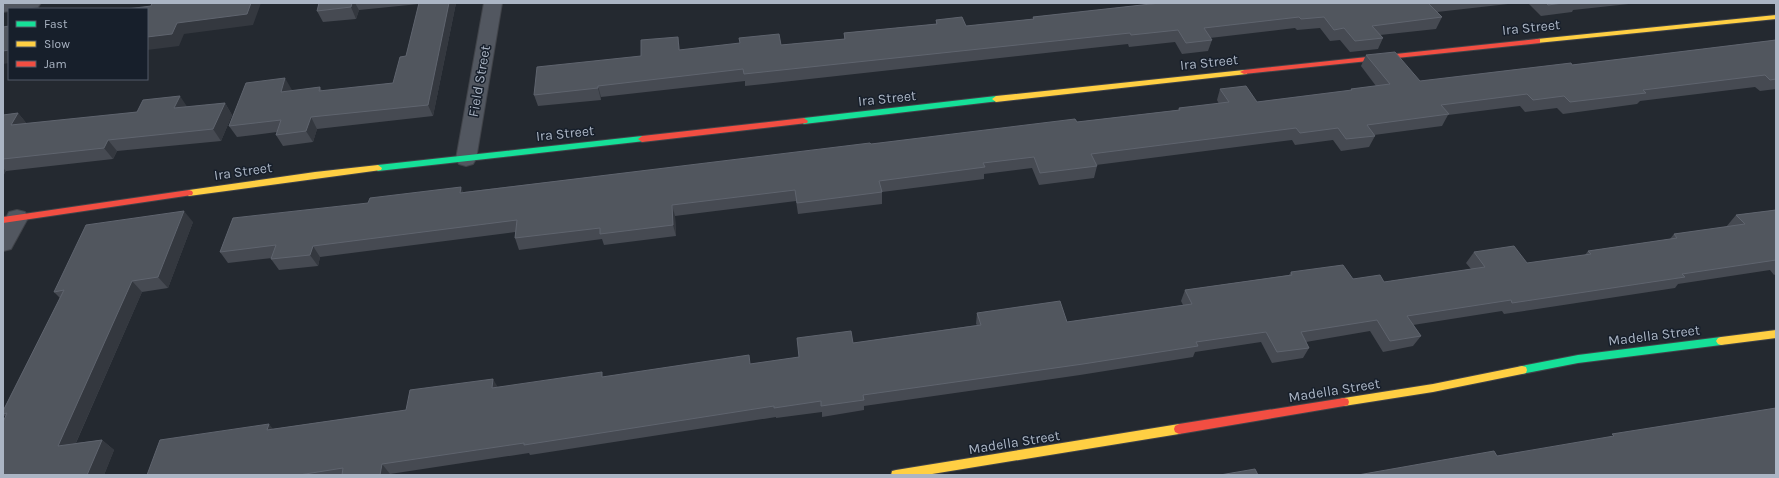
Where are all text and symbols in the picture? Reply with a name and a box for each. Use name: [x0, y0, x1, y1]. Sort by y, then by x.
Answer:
legend: [8, 8, 148, 80]
street label: Ira Street: [1501, 16, 1561, 39]
text: Fast: [44, 17, 68, 31]
text: Slow: [44, 37, 70, 51]
street label: Field Street: [465, 44, 494, 118]
street label: Ira Street: [1179, 51, 1239, 74]
text: Jam: [44, 57, 67, 71]
street label: Ira Street: [857, 87, 917, 110]
street label: Ira Street: [535, 122, 595, 145]
street label: Ira Street: [213, 159, 273, 184]
street label: Madella Street: [1607, 321, 1701, 350]
street label: Madella Street: [1287, 375, 1381, 406]
street label: Madella Street: [967, 427, 1061, 458]

